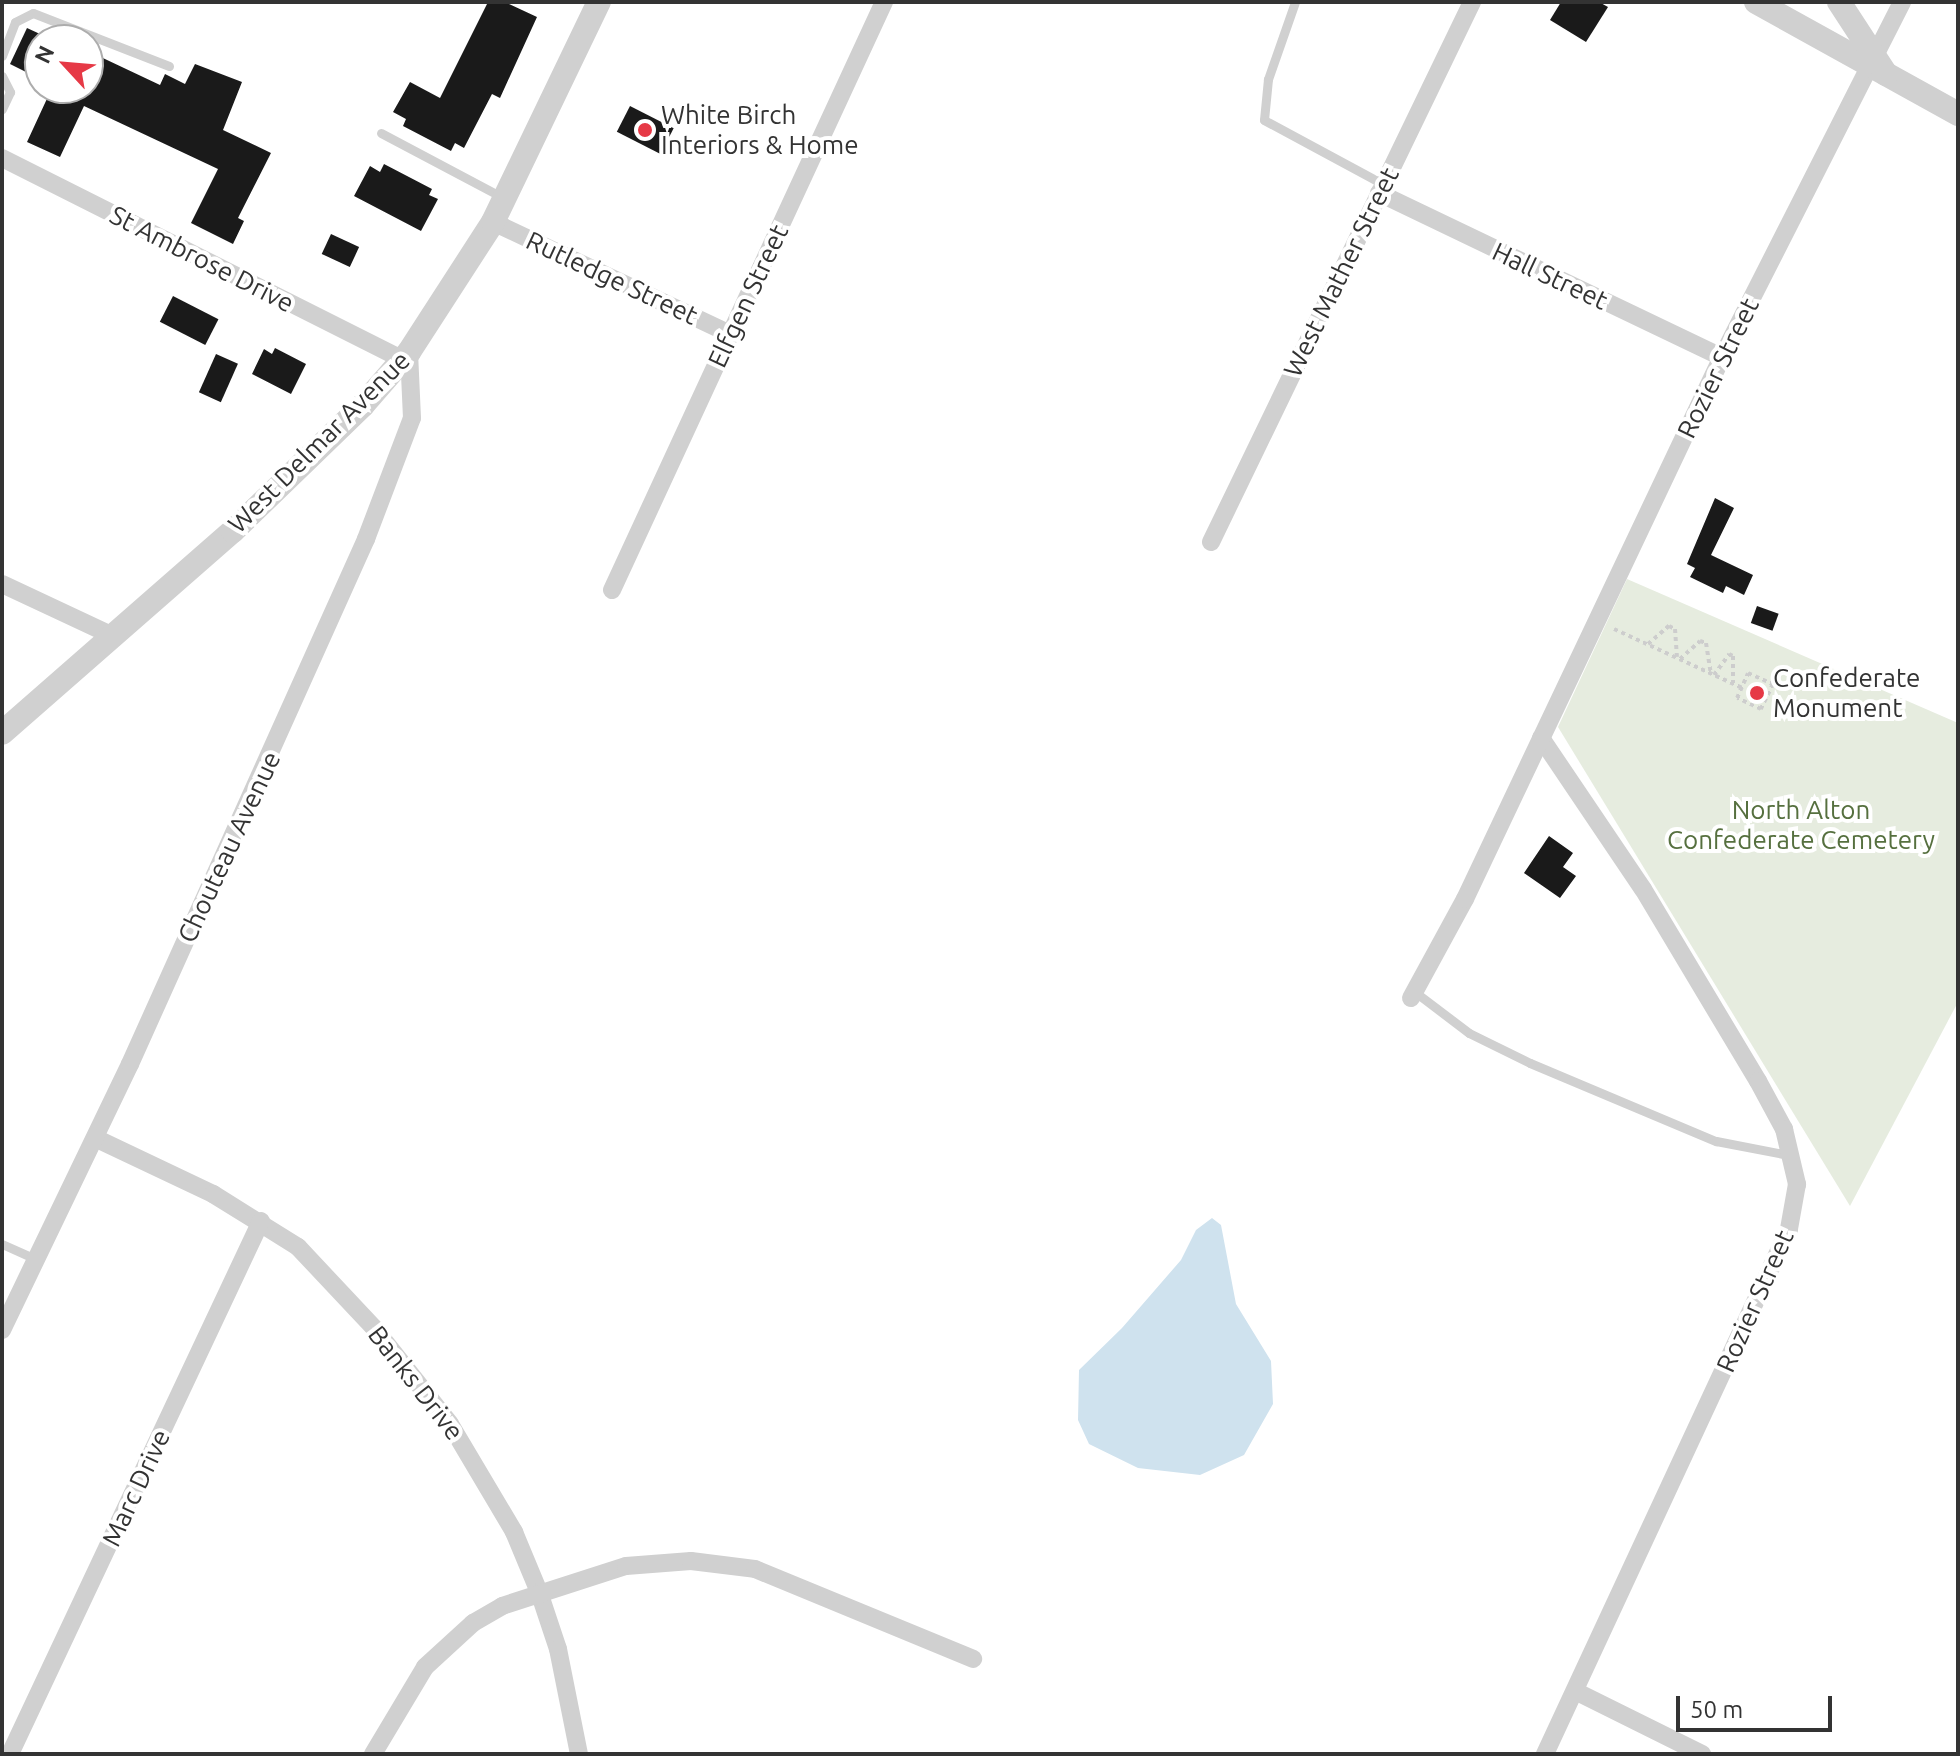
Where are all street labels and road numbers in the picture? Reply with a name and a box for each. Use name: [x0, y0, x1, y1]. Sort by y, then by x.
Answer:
street label: West Mather Street: [1277, 162, 1405, 382]
street label: St Ambrose Drive: [105, 199, 299, 319]
street label: Elfgen Street: [701, 220, 795, 372]
street label: Rutledge Street: [521, 225, 703, 331]
street label: Hall Street: [1487, 236, 1613, 316]
street label: Rozier Street: [1671, 293, 1765, 443]
street label: West Delmar Avenue: [222, 345, 416, 539]
street label: Chouteau Avenue: [171, 747, 287, 947]
street label: Rozier Street: [1710, 1225, 1800, 1377]
street label: Banks Drive: [362, 1320, 470, 1446]
street label: Marc Drive: [95, 1425, 177, 1551]

